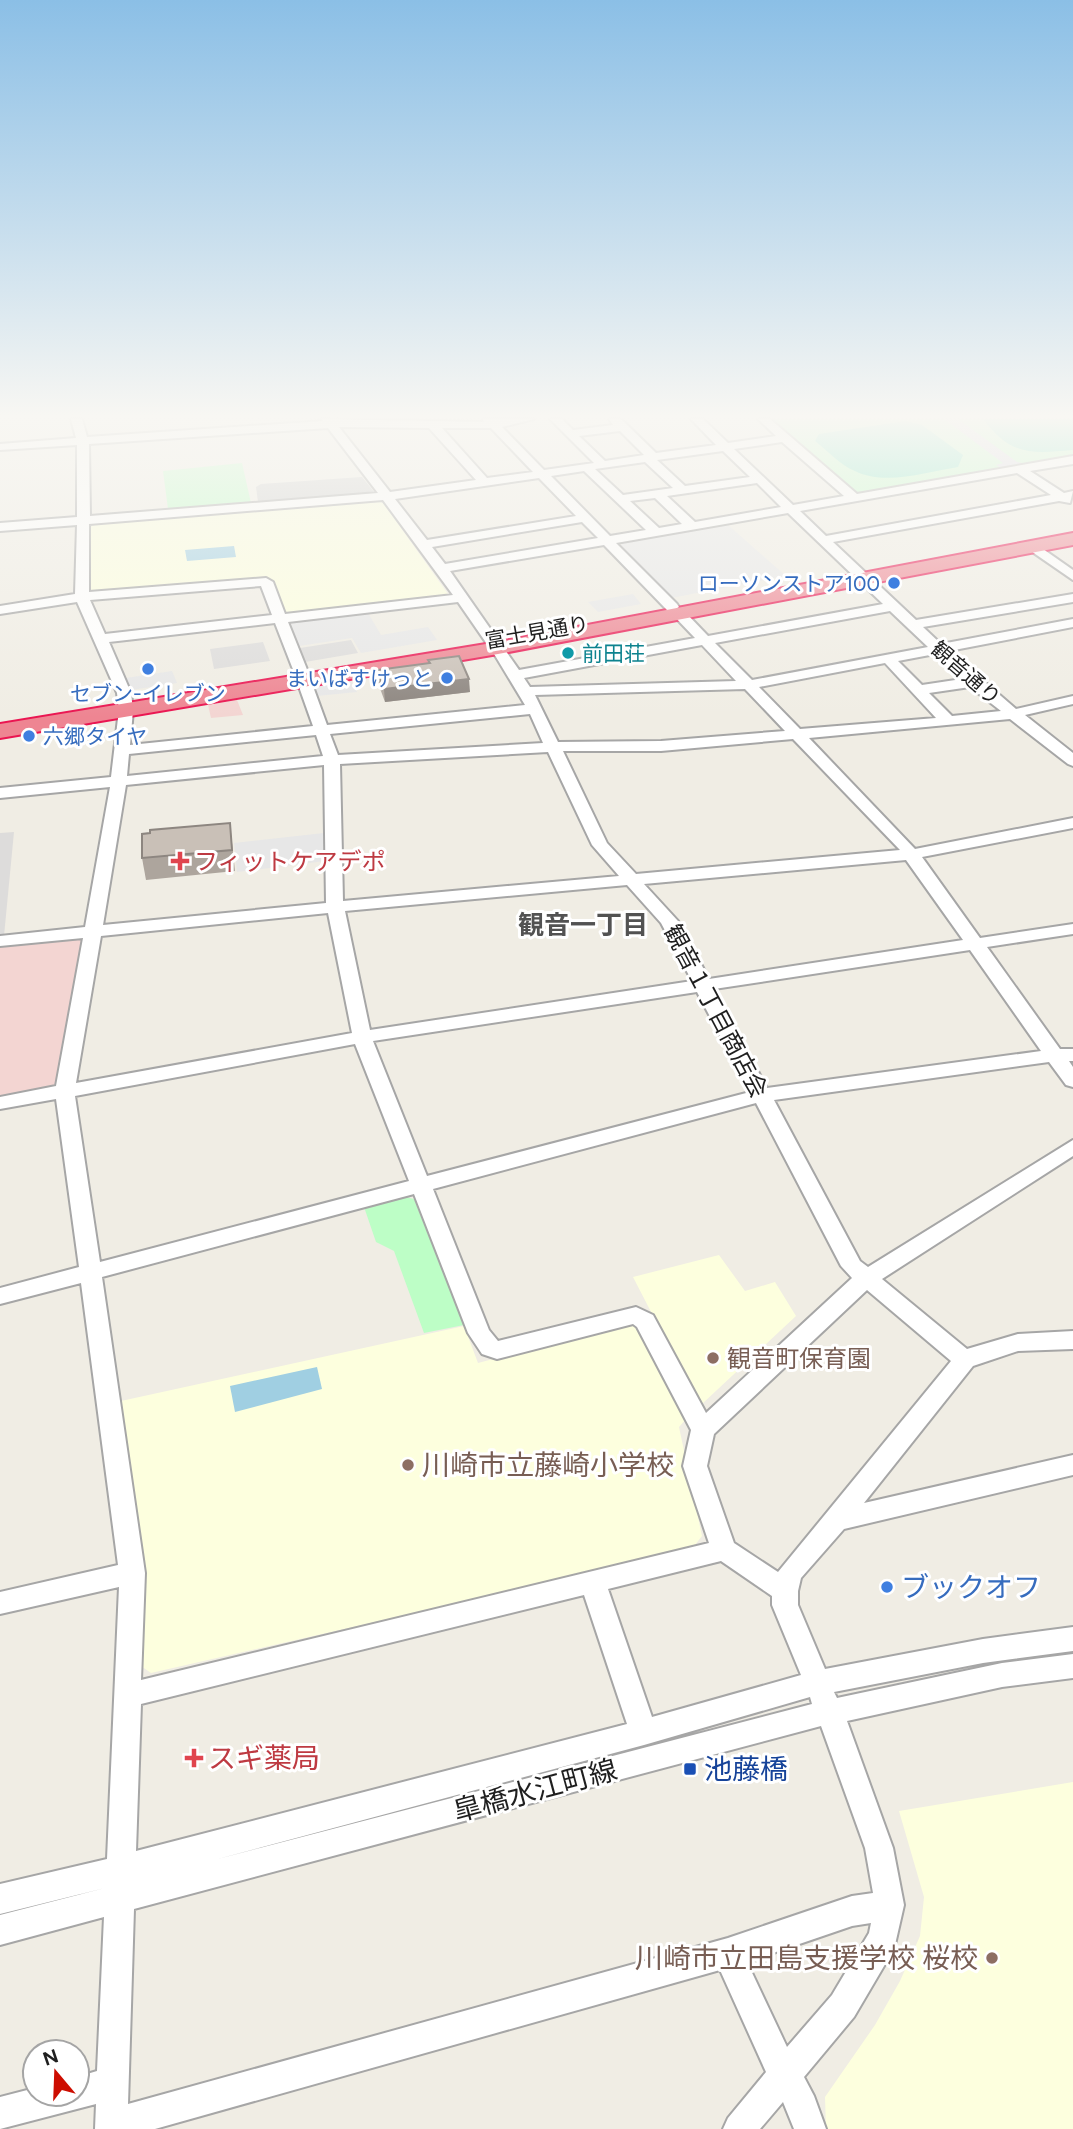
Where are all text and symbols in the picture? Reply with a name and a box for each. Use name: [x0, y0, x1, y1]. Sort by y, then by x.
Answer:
place label: ローソンストア100: [698, 571, 880, 596]
marker: ローソンストア100: [886, 575, 902, 591]
street label: 富士見通り: [483, 611, 591, 653]
street label: 観音通り: [926, 636, 1006, 710]
place label: 前田荘: [582, 641, 645, 666]
marker: 前田荘: [560, 645, 576, 661]
marker: セブン-イレブン: [140, 661, 156, 677]
place label: まいばすけっと: [286, 666, 433, 691]
marker: まいばすけっと: [439, 670, 455, 686]
place label: セブン-イレブン: [70, 681, 226, 706]
place label: 六郷タイヤ: [43, 724, 147, 749]
marker: 六郷タイヤ: [21, 728, 37, 744]
place label: フィットケアデポ: [194, 847, 386, 876]
marker: フィットケアデポ: [172, 853, 188, 869]
district label: 観音一丁目: [518, 909, 648, 941]
street label: 観音１丁目商店会: [658, 919, 774, 1103]
place label: 観音町保育園: [727, 1344, 871, 1373]
marker: 観音町保育園: [705, 1350, 721, 1366]
place label: 川崎市立藤崎小学校: [422, 1448, 674, 1482]
marker: 川崎市立藤崎小学校: [400, 1457, 416, 1473]
place label: ブックオフ: [901, 1570, 1041, 1604]
marker: ブックオフ: [879, 1579, 895, 1595]
place label: スギ薬局: [208, 1741, 320, 1775]
marker: スギ薬局: [186, 1750, 202, 1766]
street label: 皐橋水江町線: [449, 1752, 621, 1828]
place label: 池藤橋: [704, 1752, 788, 1786]
marker: 池藤橋: [682, 1761, 698, 1777]
place label: 川崎市立田島支援学校 桜校: [635, 1941, 978, 1975]
marker: 川崎市立田島支援学校 桜校: [984, 1950, 1000, 1966]
north arrow: [21, 2038, 91, 2108]
text: N: [40, 2044, 61, 2071]

